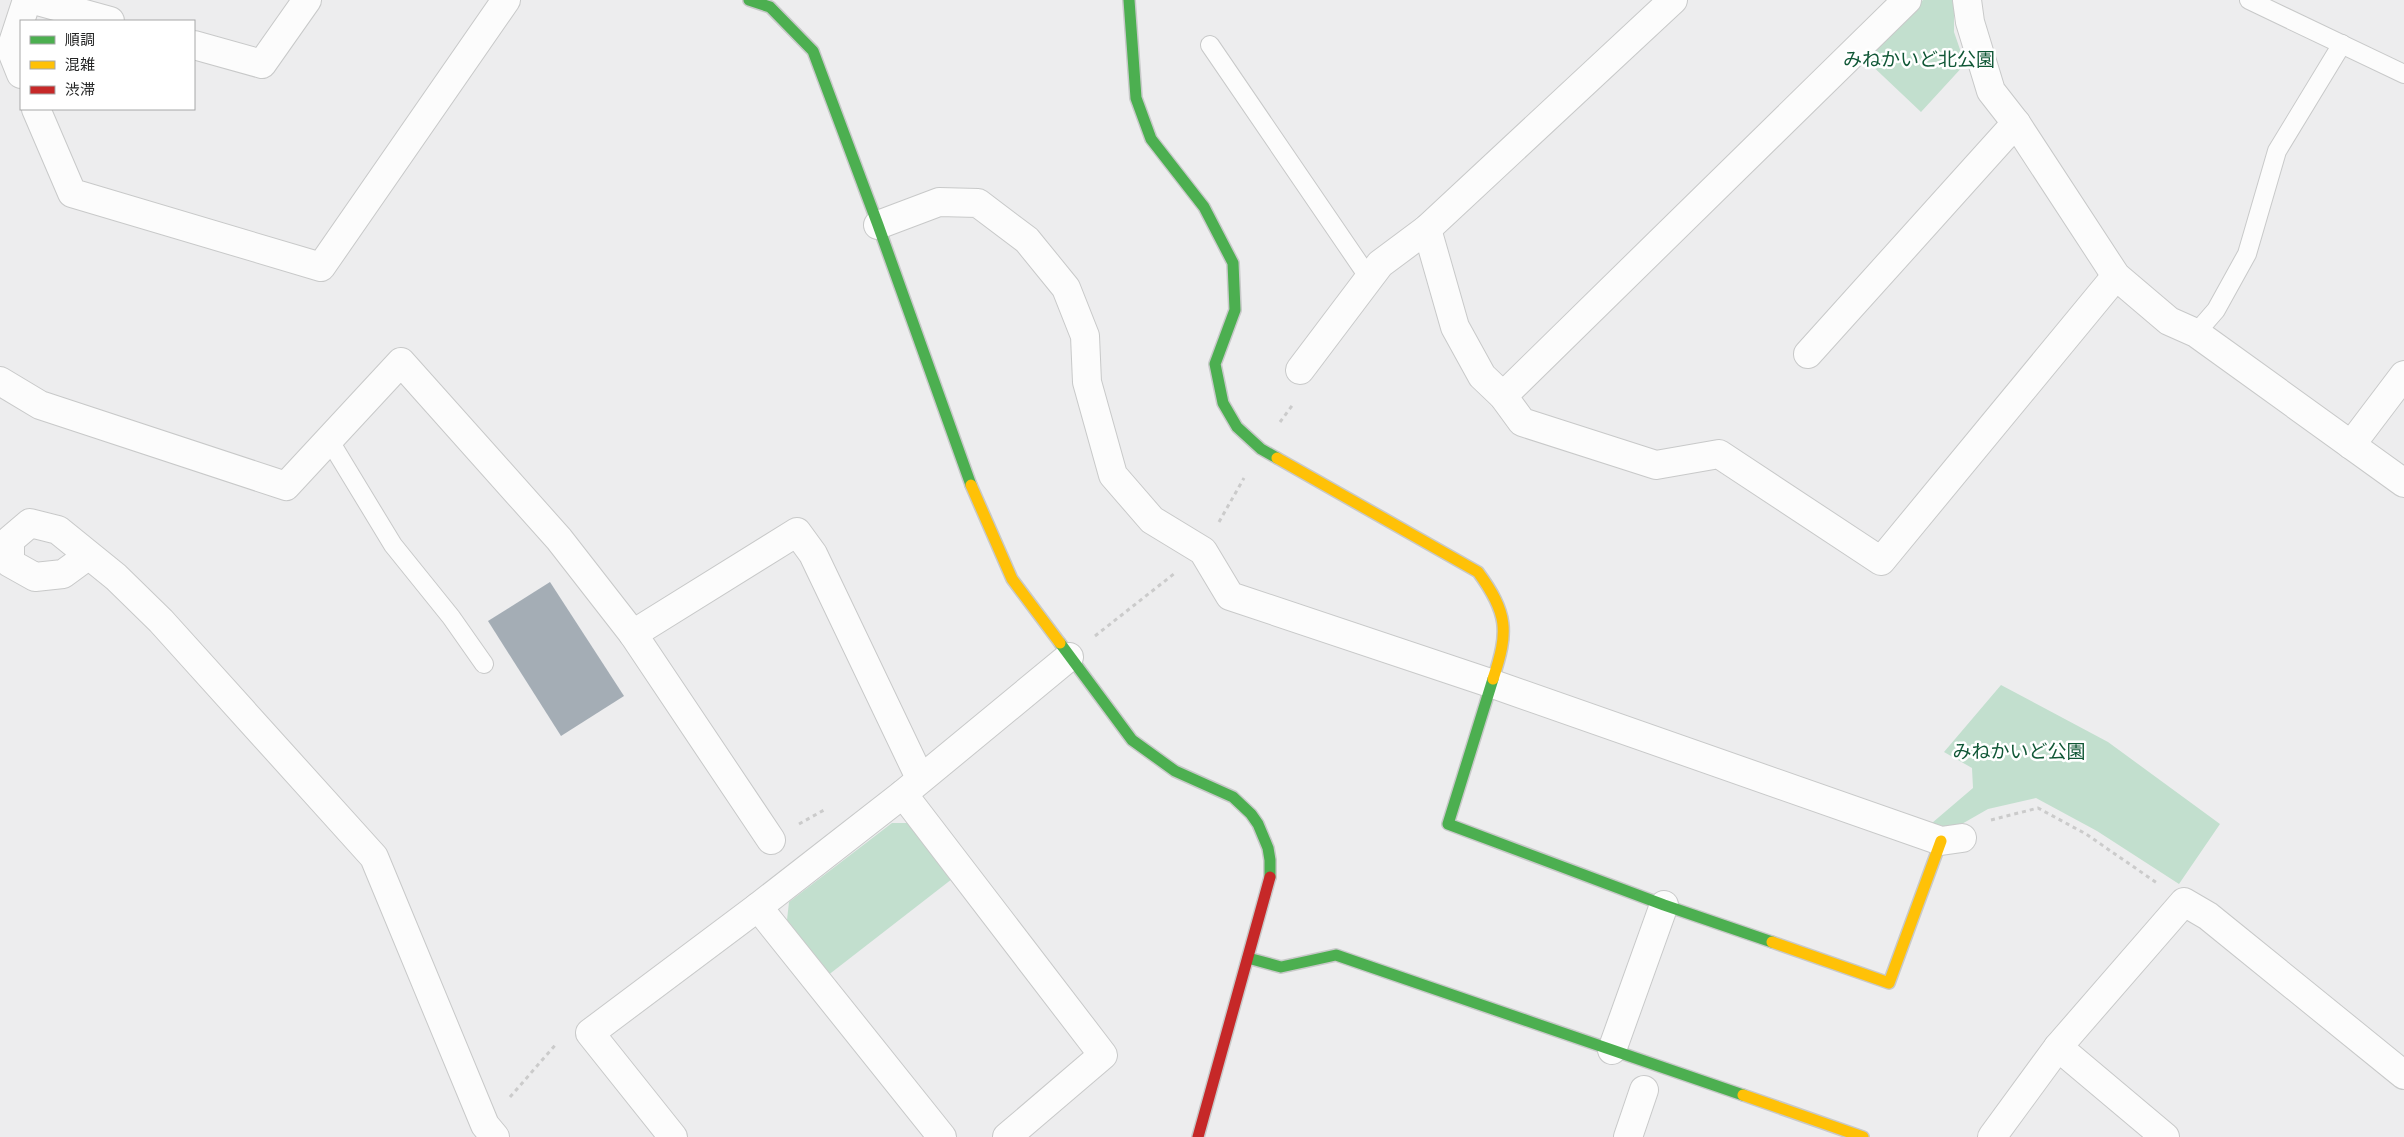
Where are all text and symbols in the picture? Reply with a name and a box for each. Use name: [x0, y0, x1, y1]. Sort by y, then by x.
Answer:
legend: [20, 20, 195, 110]
text: 順調: [65, 29, 95, 51]
park label: みねかいど北公園: [1843, 46, 1995, 73]
text: 混雑: [65, 54, 95, 76]
text: 渋滞: [65, 79, 95, 101]
park label: みねかいど公園: [1952, 738, 2086, 765]

